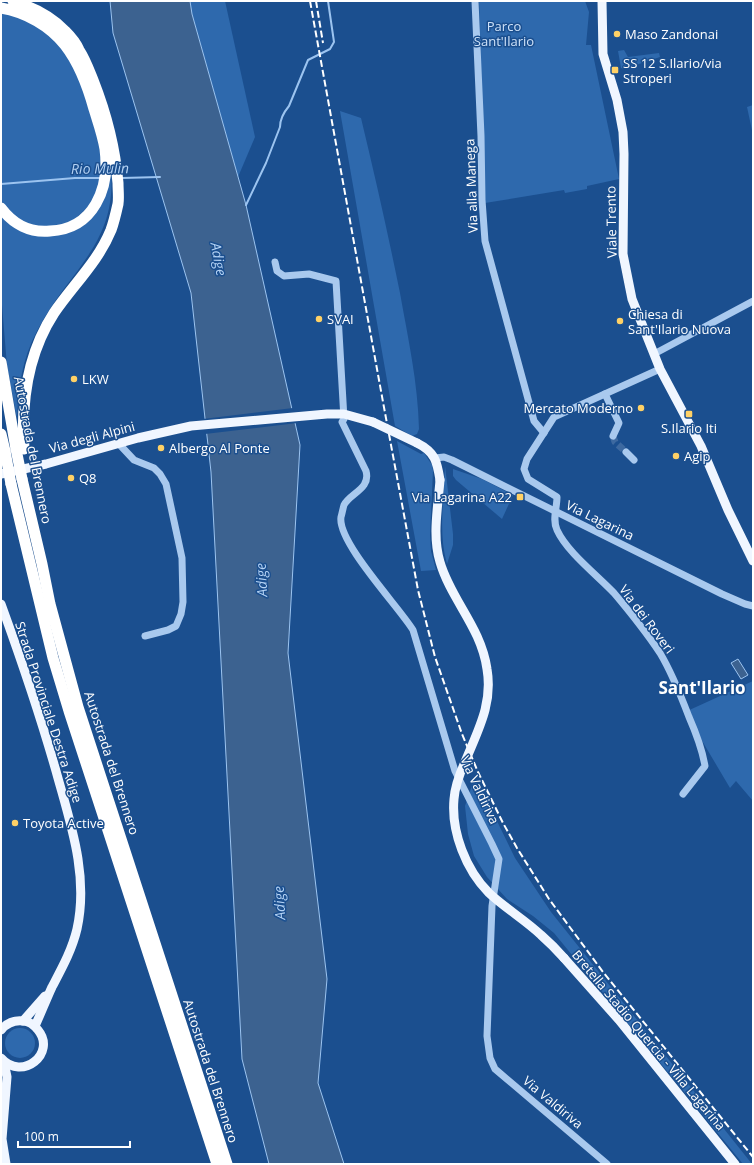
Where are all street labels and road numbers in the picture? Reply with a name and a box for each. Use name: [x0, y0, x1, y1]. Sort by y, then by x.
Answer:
street label: Via alla Manega: [460, 138, 482, 234]
street label: Viale Trento: [601, 185, 621, 258]
street label: Autostrada del Brennero: [10, 375, 56, 525]
street label: Via degli Alpini: [47, 417, 137, 457]
street label: Via Lagarina: [563, 496, 637, 544]
street label: Via dei Roveri: [615, 581, 679, 657]
street label: Strada Provinciale Destra Adige: [11, 619, 87, 805]
street label: Autostrada del Brennero: [80, 689, 144, 837]
street label: Via Valdiriva: [456, 753, 504, 827]
street label: Bretella Stadio Quercia - Villa Lagarina: [568, 946, 730, 1134]
street label: Autostrada del Brennero: [179, 997, 243, 1145]
street label: Via Valdiriva: [519, 1072, 587, 1132]

